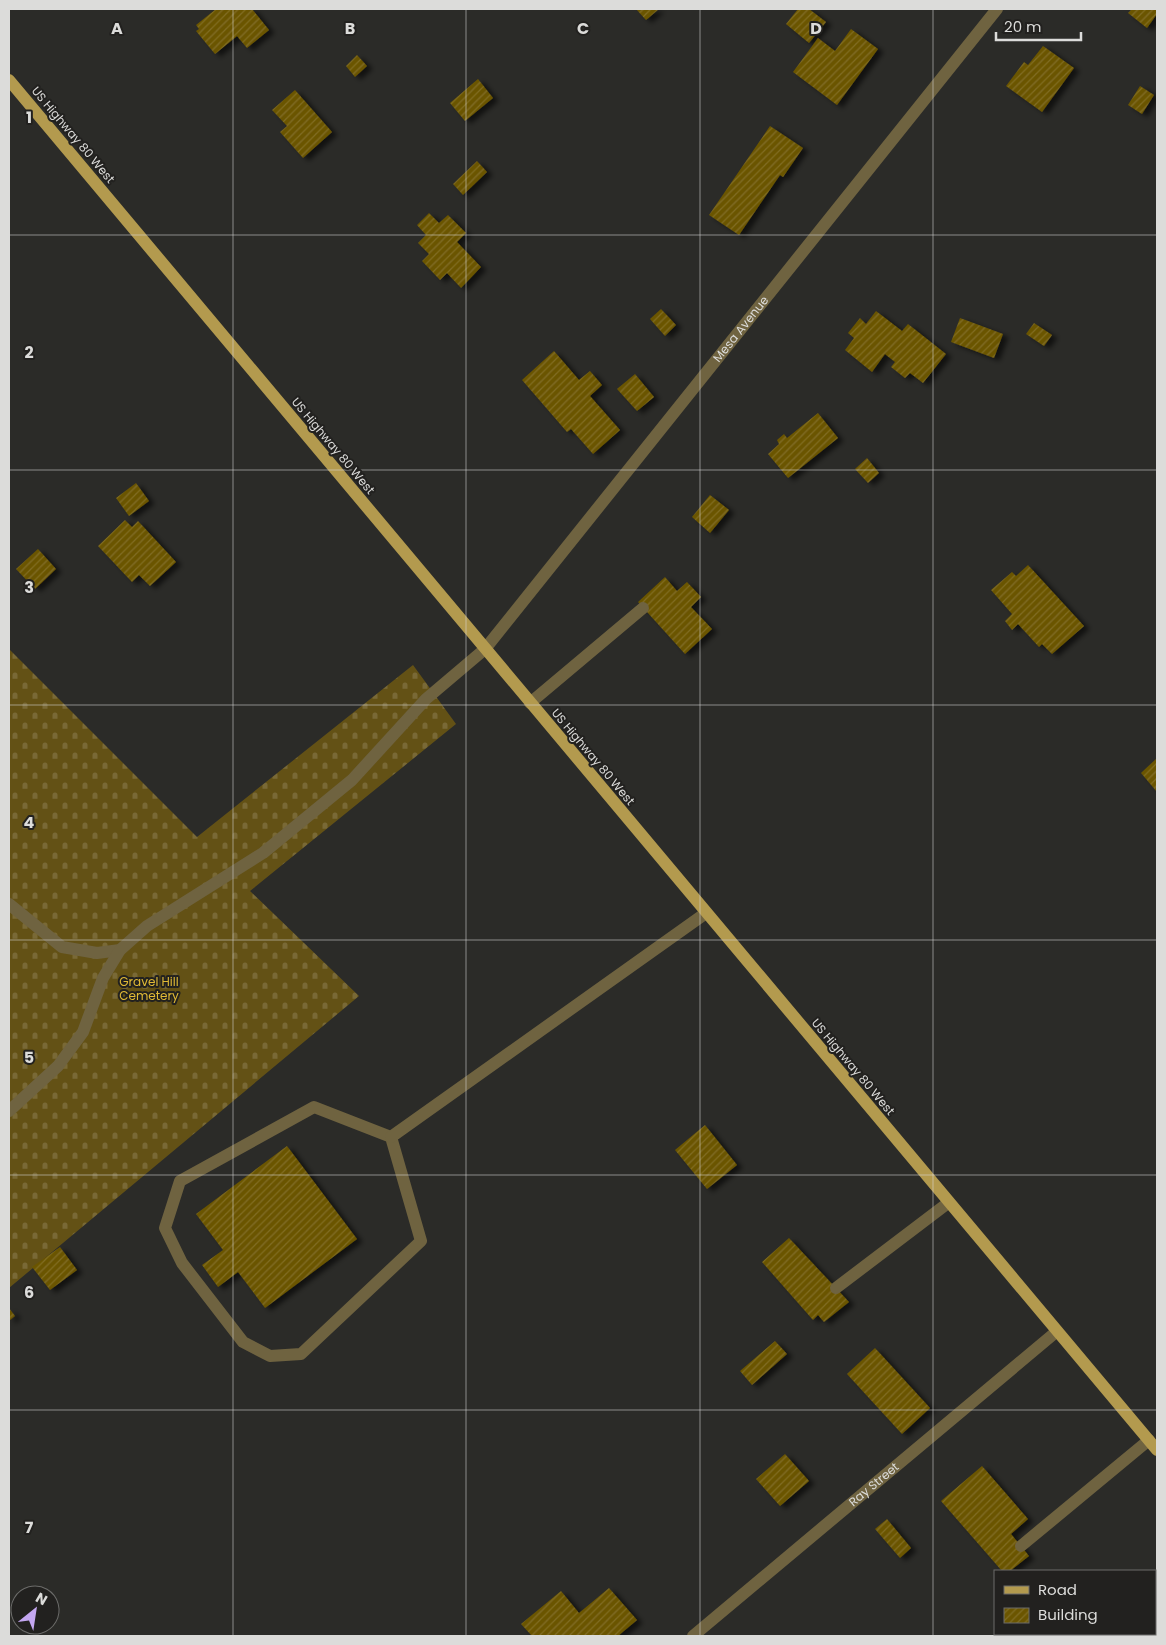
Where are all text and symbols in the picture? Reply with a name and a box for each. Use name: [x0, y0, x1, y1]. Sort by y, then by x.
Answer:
scale bar: [996, 10, 1081, 42]
text: 20 m: [1004, 16, 1042, 37]
text: A: [111, 17, 123, 40]
text: B: [345, 17, 355, 40]
text: C: [577, 17, 589, 40]
text: D: [810, 17, 822, 40]
street label: US Highway 80 West: [28, 83, 119, 187]
text: 1: [26, 106, 32, 129]
street label: Mesa Avenue: [709, 292, 772, 366]
text: 2: [24, 341, 34, 364]
street label: US Highway 80 West: [288, 394, 379, 498]
text: 3: [24, 576, 34, 599]
street label: US Highway 80 West: [548, 705, 639, 809]
text: 4: [24, 811, 35, 834]
park label: Gravel Hill Cemetery: [119, 973, 179, 1004]
street label: US Highway 80 West: [808, 1015, 899, 1119]
text: 5: [24, 1046, 34, 1069]
text: 6: [24, 1281, 34, 1304]
street label: Ray Street: [845, 1458, 902, 1510]
text: 7: [25, 1516, 34, 1539]
legend: [994, 1570, 1156, 1635]
text: Road: [1038, 1579, 1077, 1600]
north arrow: [10, 1585, 60, 1635]
text: N: [32, 1587, 51, 1610]
text: Building: [1038, 1604, 1098, 1625]

